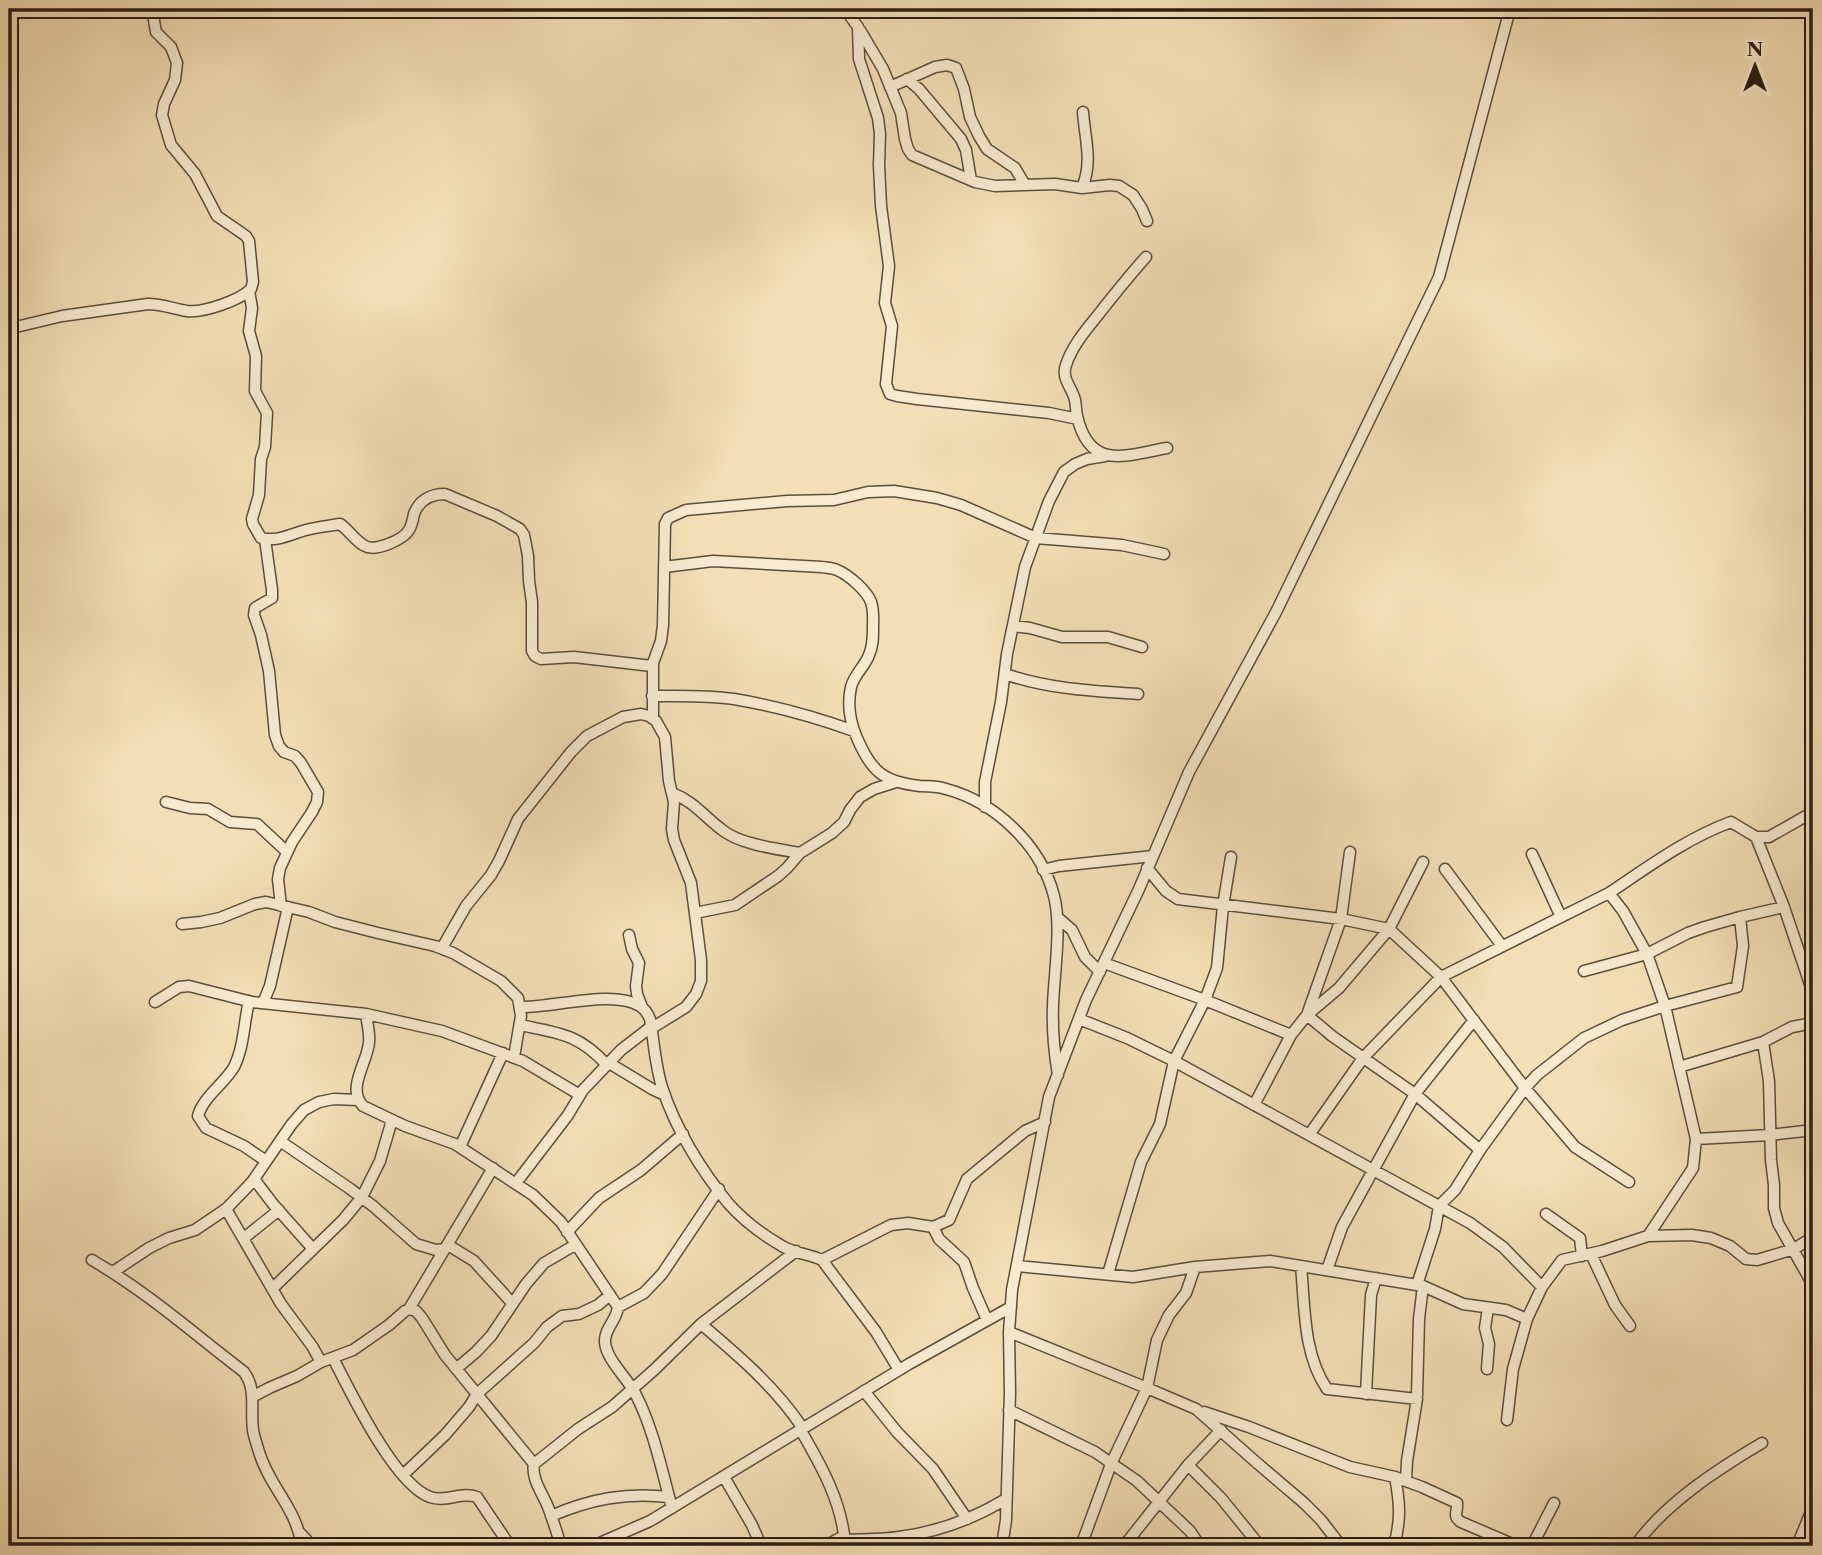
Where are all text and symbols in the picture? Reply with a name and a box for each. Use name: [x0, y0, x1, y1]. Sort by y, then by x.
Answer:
north arrow: [1720, 32, 1790, 102]
text: N: [1747, 38, 1763, 61]

